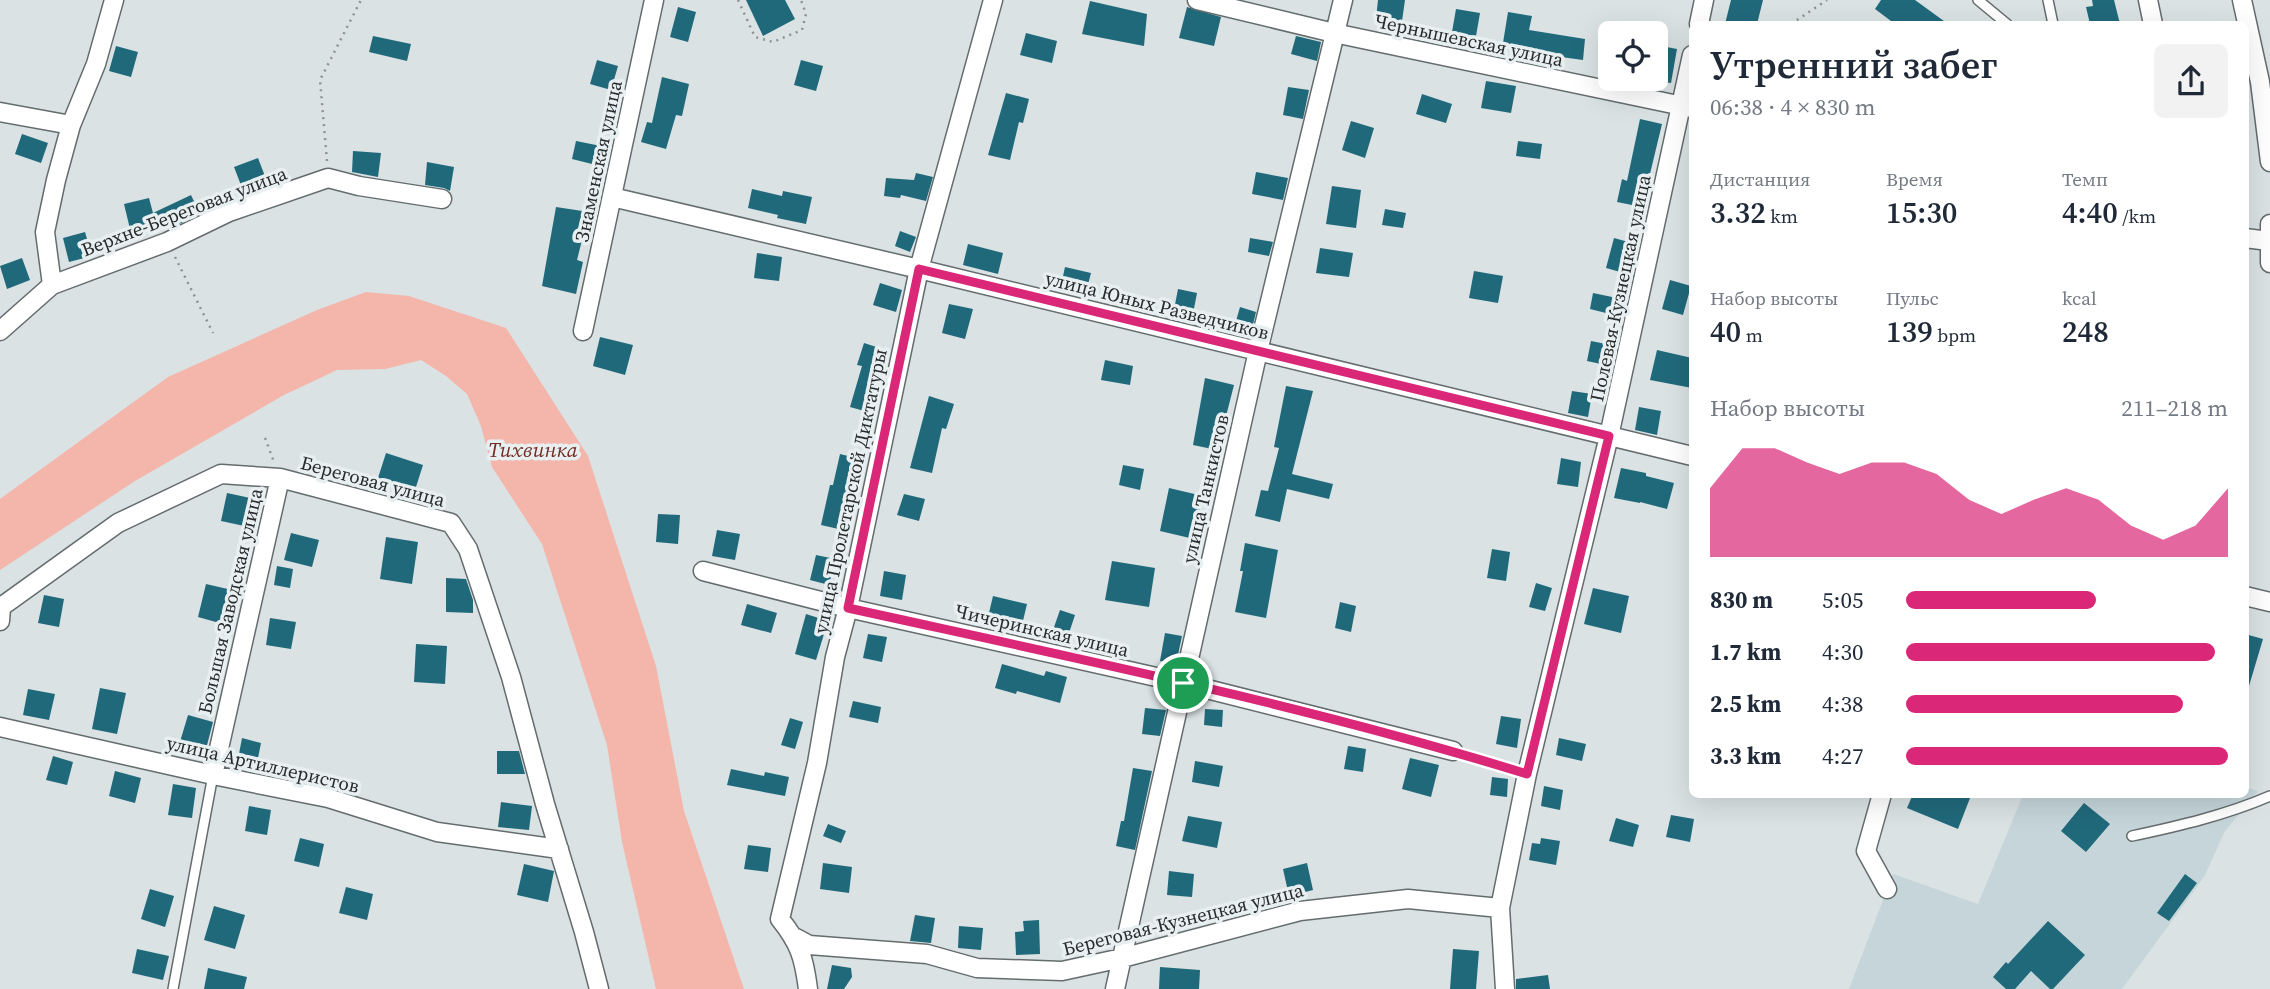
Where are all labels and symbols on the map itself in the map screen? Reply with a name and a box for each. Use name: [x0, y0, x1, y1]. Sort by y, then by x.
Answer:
street label: Чернышевская улица: [1372, 7, 1566, 73]
street label: Знаменская улица: [568, 77, 628, 244]
street label: Верхне-Береговая улица: [77, 160, 291, 262]
street label: Полевая-Кузнецкая улица: [1583, 172, 1657, 404]
street label: улица Юных Разведчиков: [1042, 265, 1272, 345]
street label: улица Пролетарской Диктатуры: [807, 346, 893, 636]
street label: улица Танкистов: [1175, 412, 1235, 566]
water label: Тихвинка: [488, 435, 578, 464]
street label: Береговая улица: [298, 449, 448, 513]
street label: Большая Заводская улица: [191, 485, 269, 716]
street label: Чичеринская улица: [952, 597, 1132, 663]
pin: [1153, 653, 1213, 713]
street label: улица Артиллеристов: [164, 729, 362, 799]
street label: Береговая-Кузнецкая улица: [1060, 876, 1306, 962]

